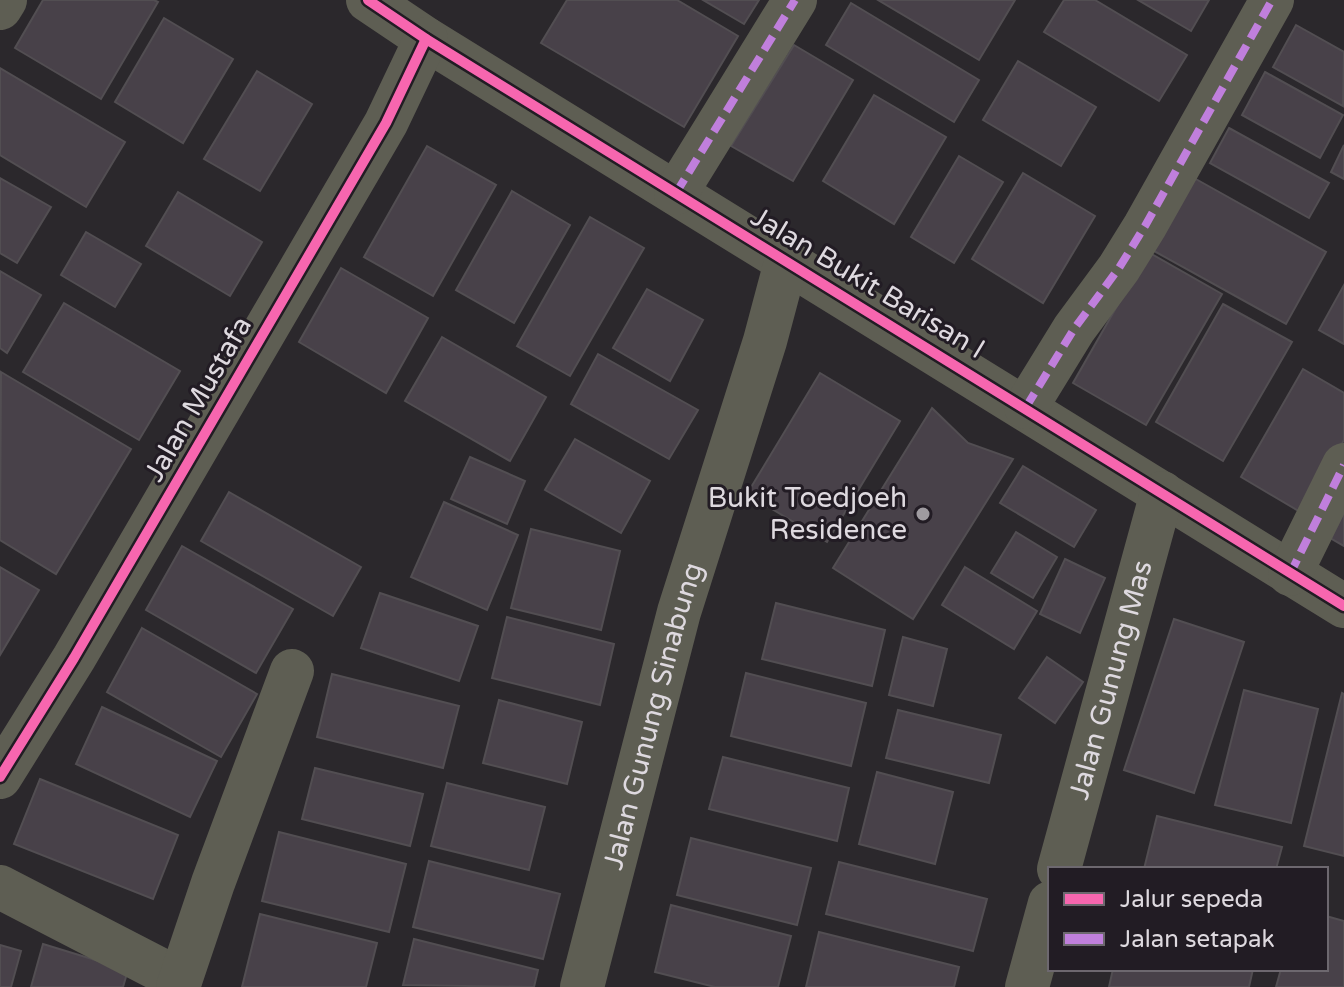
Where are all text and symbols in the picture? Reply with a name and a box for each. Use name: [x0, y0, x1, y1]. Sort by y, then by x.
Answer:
street label: Jalan Bukit Barisan I: [745, 200, 991, 366]
street label: Jalan Mustafa: [137, 310, 259, 488]
place label: Bukit Toedjoeh Residence: [708, 481, 907, 547]
marker: Bukit Toedjoeh Residence: [914, 505, 932, 523]
street label: Jalan Gunung Mas: [1062, 557, 1160, 803]
street label: Jalan Gunung Sinabung: [596, 558, 711, 873]
legend: [1048, 867, 1328, 971]
text: Jalur sepeda: [1120, 885, 1263, 914]
text: Jalan setapak: [1120, 925, 1274, 954]

